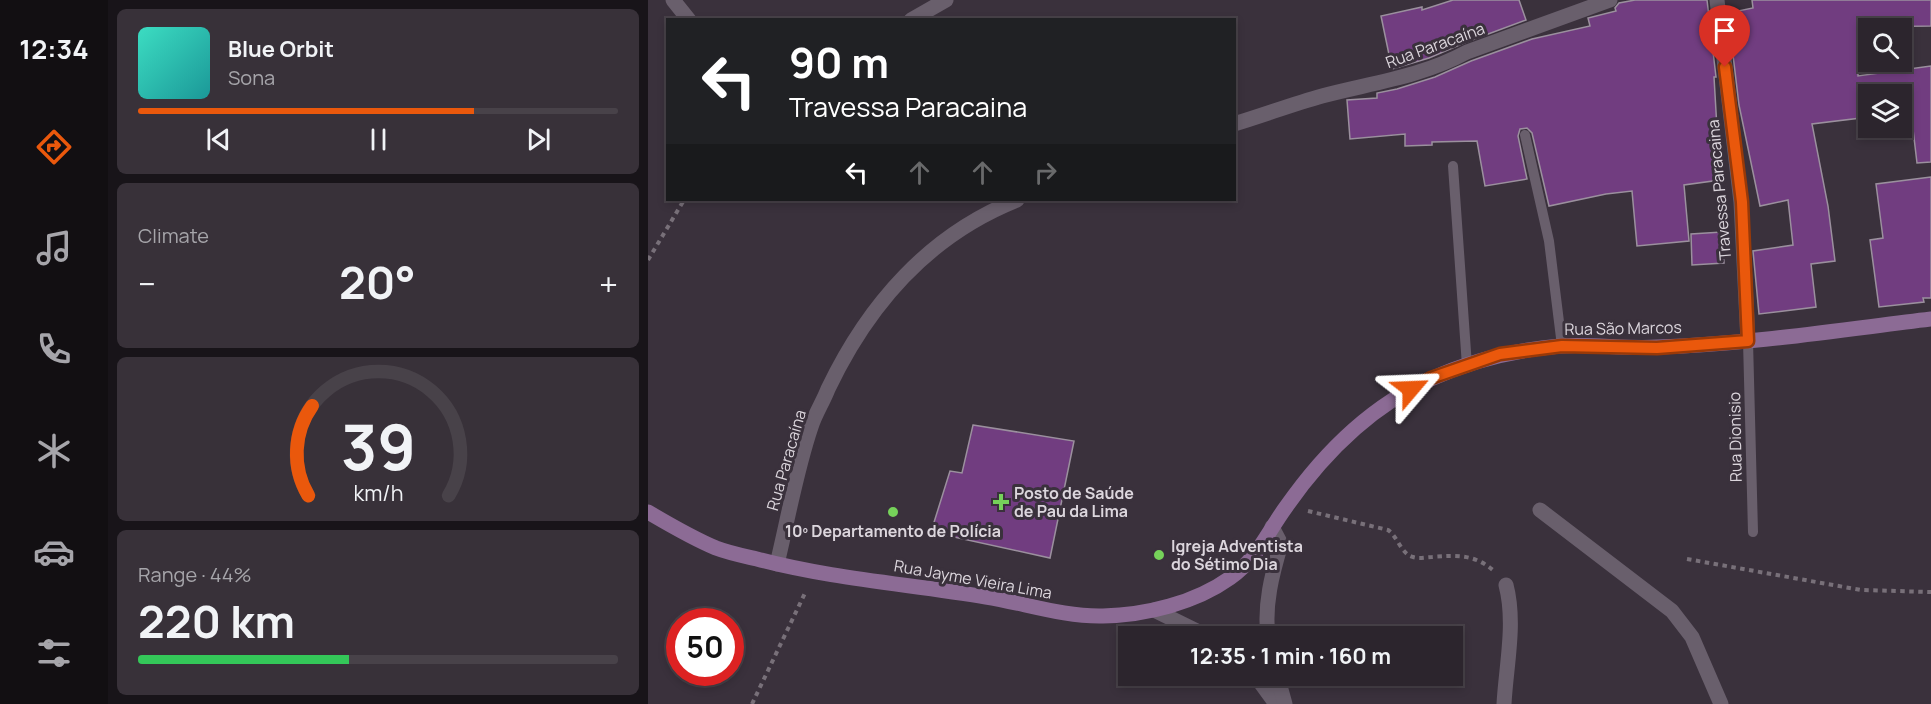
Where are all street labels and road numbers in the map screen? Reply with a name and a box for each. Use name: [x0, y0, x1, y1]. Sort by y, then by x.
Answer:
street label: Rua Paracaína: [1382, 17, 1488, 73]
street label: Travessa Paracaina: [1702, 119, 1736, 261]
street label: Rua São Marcos: [1564, 316, 1682, 340]
street label: Rua Dionisio: [1723, 392, 1747, 482]
street label: Rua Paracaína: [761, 407, 811, 513]
street label: Rua Jayme Vieira Lima: [892, 554, 1054, 604]

